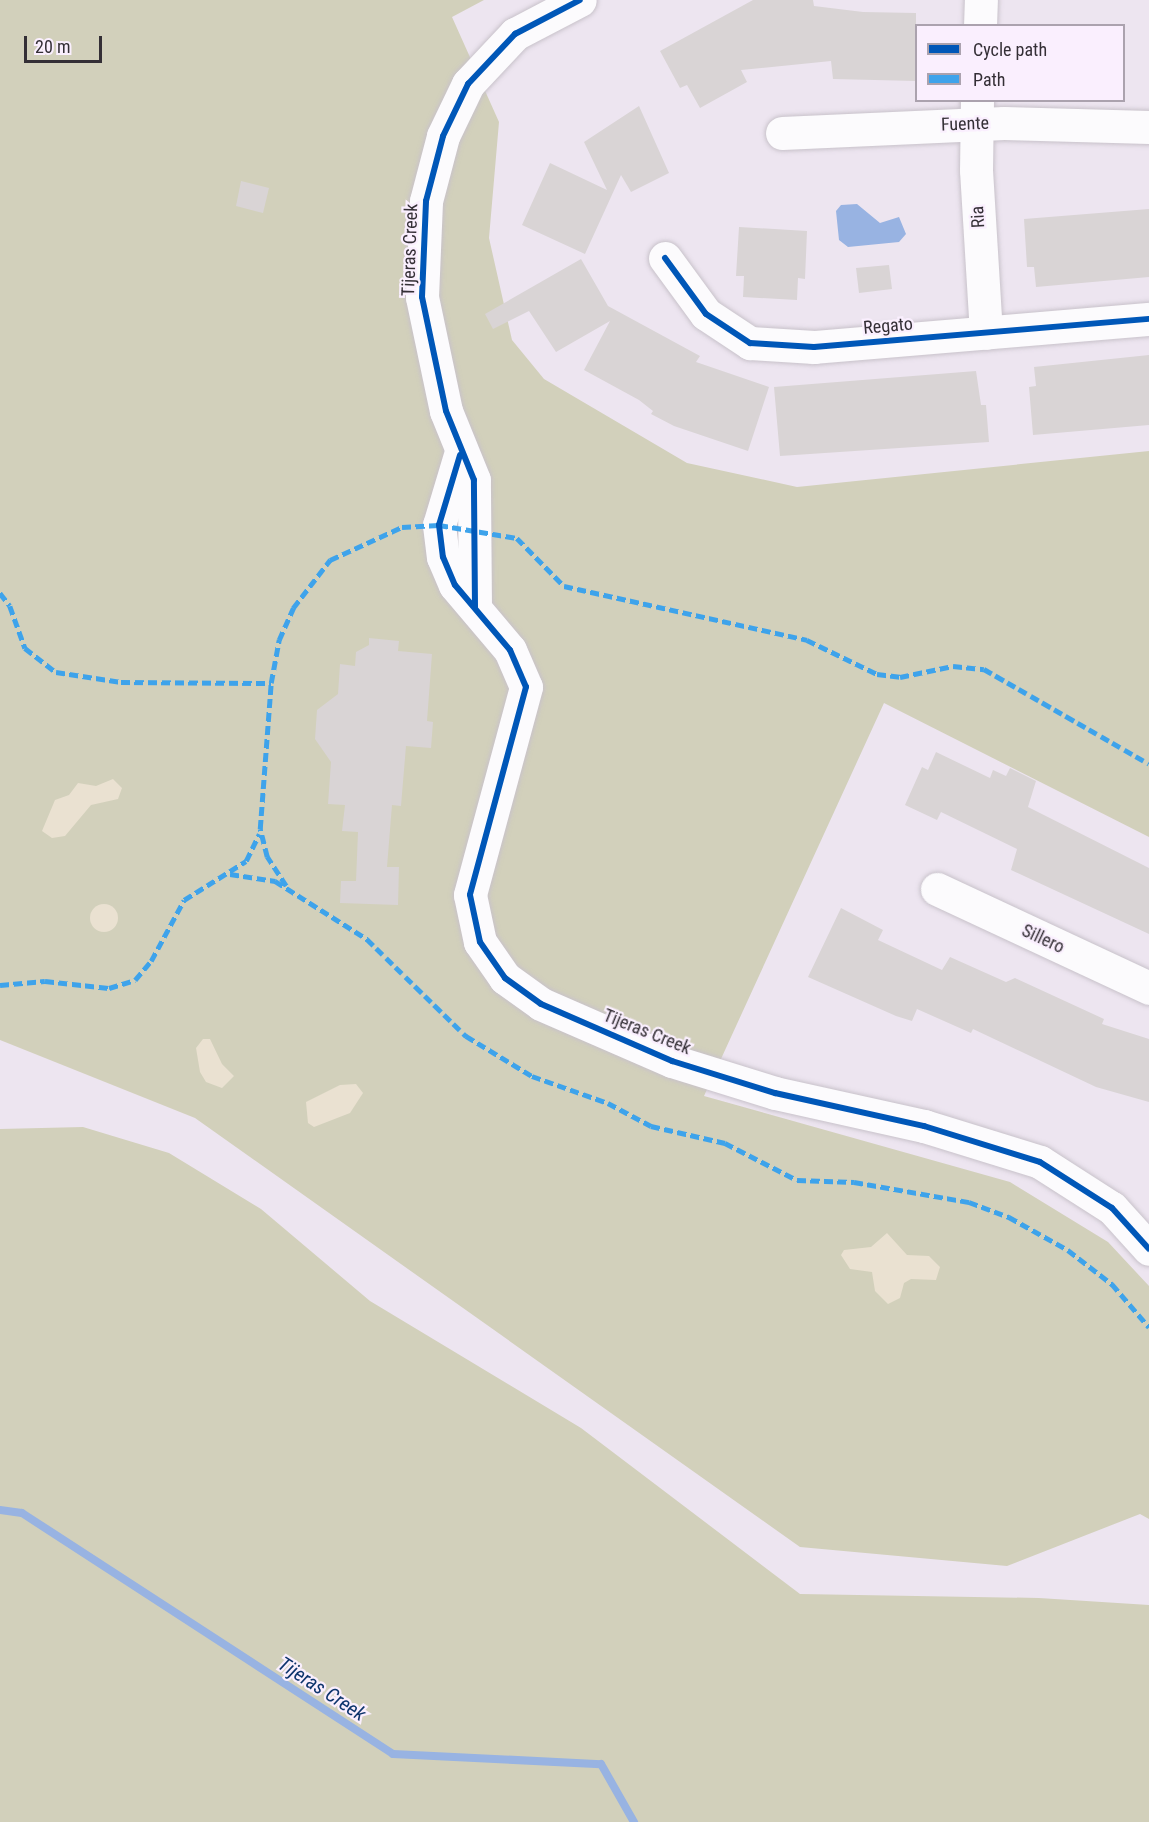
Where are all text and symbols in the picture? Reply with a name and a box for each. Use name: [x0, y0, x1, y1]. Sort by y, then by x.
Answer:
scale bar: [27, 24, 105, 62]
legend: [915, 24, 1125, 102]
text: 20 m: [35, 36, 70, 57]
text: Cycle path: [973, 39, 1047, 60]
text: Path: [973, 69, 1006, 90]
street label: Fuente: [941, 112, 989, 136]
street label: Tijeras Creek: [398, 203, 422, 297]
street label: Ria: [967, 205, 989, 229]
street label: Regato: [862, 313, 914, 339]
street label: Sillero: [1018, 920, 1068, 958]
street label: Tijeras Creek: [600, 1005, 694, 1059]
water label: Tijeras Creek: [274, 1652, 370, 1726]

